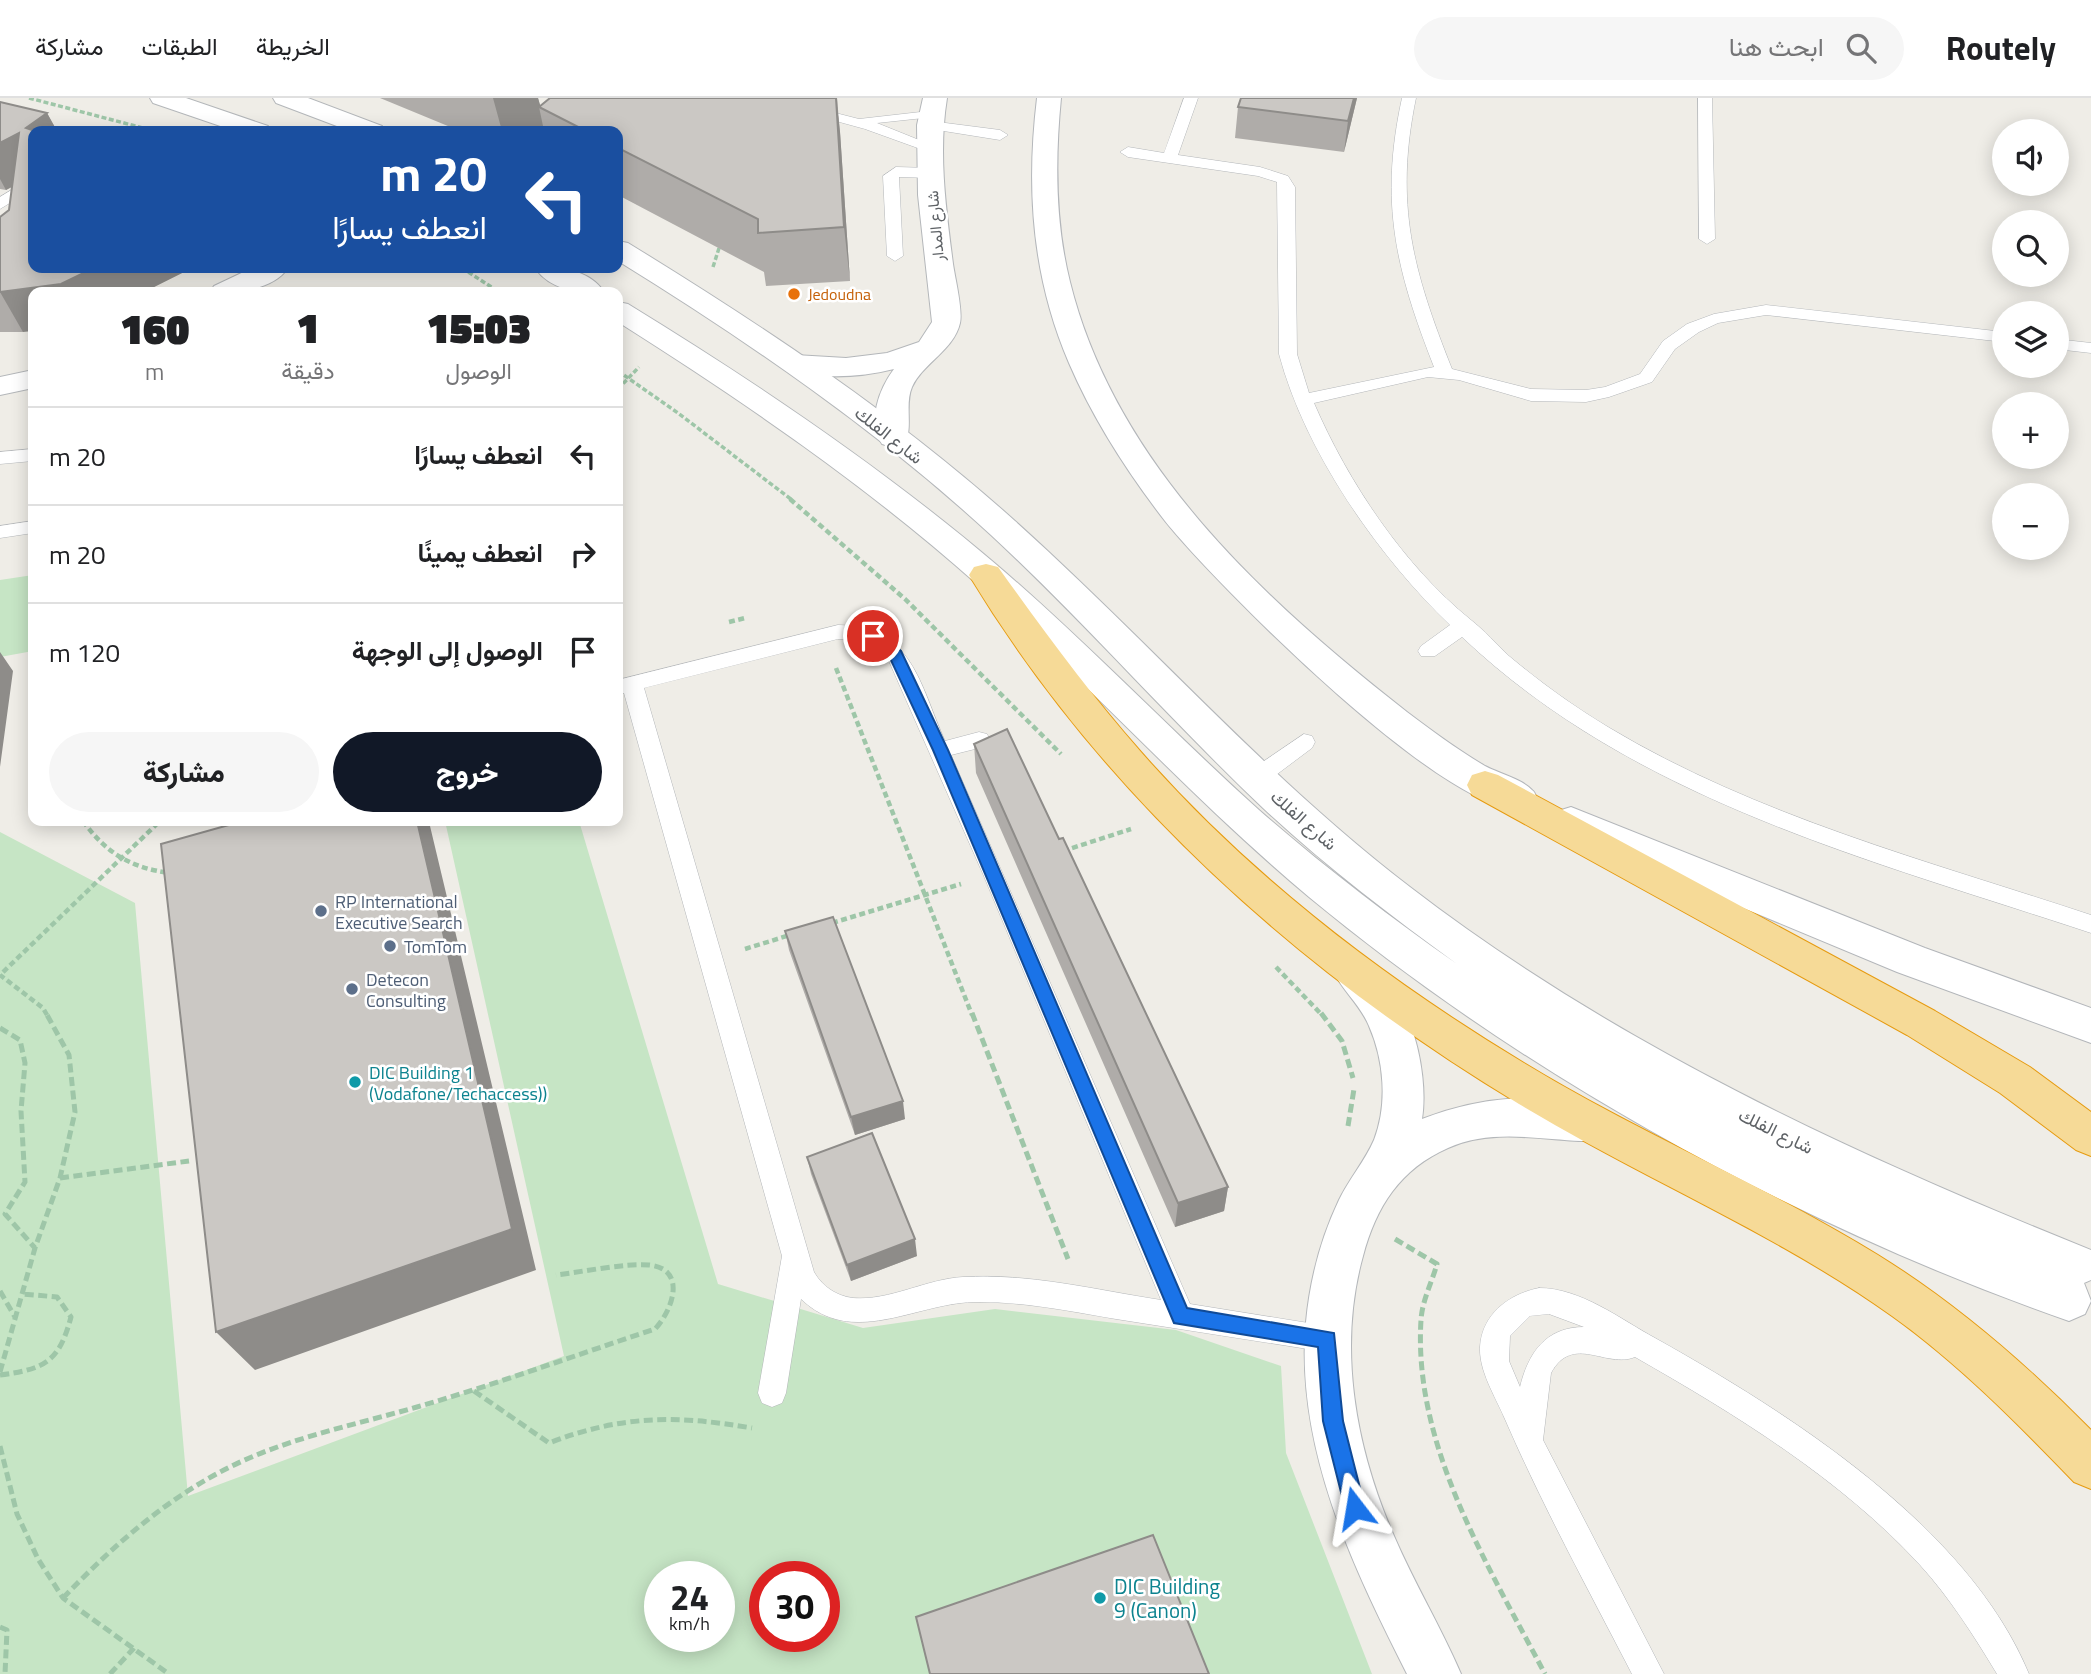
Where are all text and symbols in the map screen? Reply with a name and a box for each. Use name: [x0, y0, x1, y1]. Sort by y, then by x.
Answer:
search box: [1414, 17, 1904, 80]
text: Routely: [1946, 23, 2056, 73]
text: ابحث هنا: [1729, 27, 1824, 66]
text: مشاركة: [35, 28, 103, 64]
text: الطبقات: [141, 28, 218, 64]
text: الخريطة: [256, 28, 330, 64]
icon: search: [1842, 29, 1880, 67]
map controls: [1992, 119, 2069, 560]
button: sound: [1992, 119, 2069, 196]
text: 20 m: [380, 135, 487, 210]
icon: left: [511, 154, 602, 245]
street label: شارع المدار: [920, 190, 950, 263]
text: انعطف يسارًا: [332, 203, 487, 251]
button: search: [1992, 210, 2069, 287]
place label: Jedoudna: [808, 282, 871, 306]
marker: Jedoudna: [786, 286, 802, 302]
text: 1: [296, 295, 319, 359]
text: 15:03: [427, 295, 531, 359]
text: 160: [120, 296, 189, 360]
button: layers: [1992, 301, 2069, 378]
text: دقيقة: [281, 353, 335, 388]
text: الوصول: [446, 353, 512, 388]
text: m: [145, 354, 164, 389]
button: +: [1992, 392, 2069, 469]
street label: شارع الفلك: [849, 400, 929, 470]
text: انعطف يسارًا: [414, 435, 543, 474]
text: 20 m: [49, 437, 106, 476]
icon: left: [564, 437, 602, 475]
button: −: [1992, 483, 2069, 560]
text: انعطف يمينًا: [417, 533, 543, 572]
text: 20 m: [49, 535, 106, 574]
icon: right: [564, 535, 602, 573]
pin: [843, 606, 903, 666]
icon: arrive: [854, 617, 892, 655]
text: الوصول إلى الوجهة: [352, 631, 543, 670]
text: 120 m: [49, 633, 120, 672]
icon: arrive: [564, 633, 602, 671]
button: مشاركة: [49, 732, 319, 812]
button: خروج: [333, 732, 602, 812]
street label: شارع الفلك: [1265, 783, 1343, 857]
place label: RP International Executive Search: [335, 888, 463, 936]
marker: RP International Executive Search: [313, 903, 329, 919]
place label: TomTom: [404, 933, 467, 960]
marker: TomTom: [382, 938, 398, 954]
place label: Detecon Consulting: [366, 966, 446, 1014]
marker: Detecon Consulting: [344, 981, 360, 997]
place label: DIC Building 1 (Vodafone/Techaccess)): [369, 1059, 547, 1107]
marker: DIC Building 1 (Vodafone/Techaccess)): [347, 1074, 363, 1090]
street label: شارع الفلك: [1734, 1101, 1818, 1161]
position arrow: [1318, 1471, 1392, 1545]
speed limit sign: 30: [749, 1561, 840, 1652]
text: 24: [670, 1570, 709, 1624]
place label: DIC Building 9 (Canon): [1114, 1570, 1220, 1626]
marker: DIC Building 9 (Canon): [1092, 1590, 1108, 1606]
text: km/h: [669, 1610, 710, 1637]

